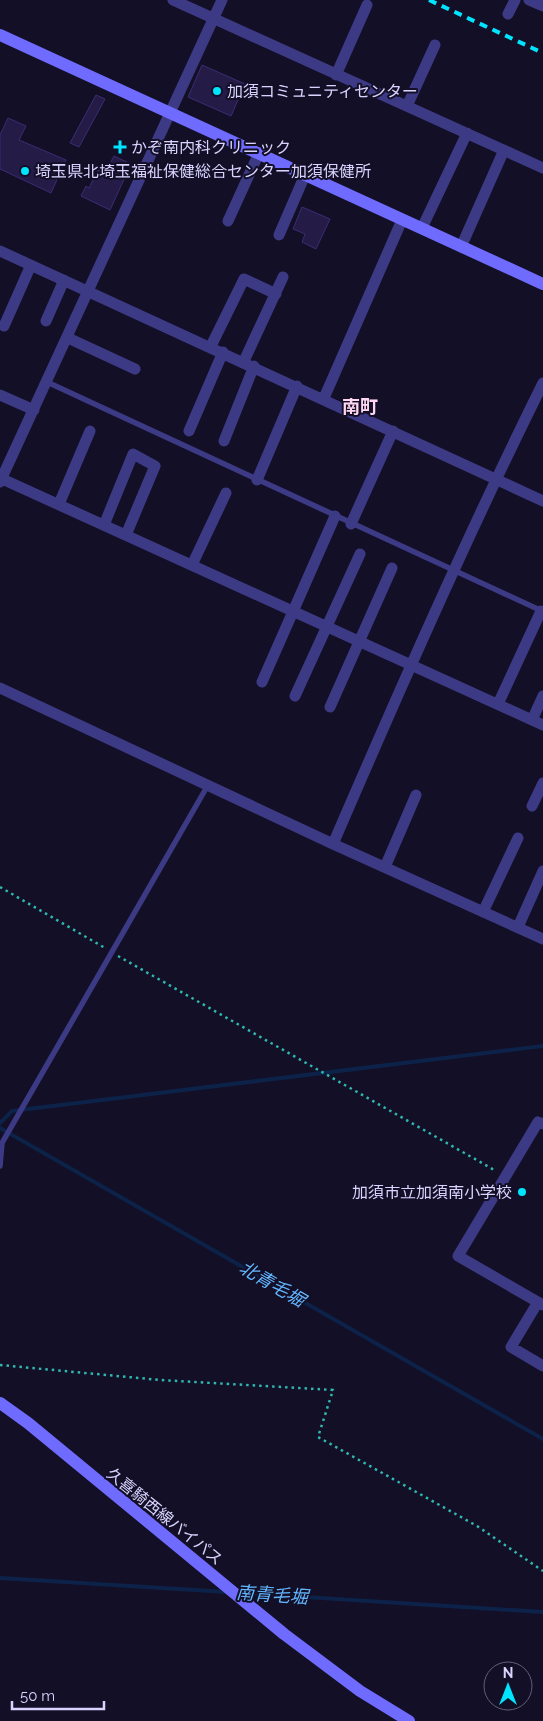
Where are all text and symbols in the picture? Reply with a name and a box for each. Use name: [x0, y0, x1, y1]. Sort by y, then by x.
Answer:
place label: 加須コミュニティセンター: [227, 82, 418, 101]
marker: 加須コミュニティセンター: [211, 85, 223, 97]
place label: かぞ南内科クリニック: [131, 138, 291, 157]
marker: かぞ南内科クリニック: [113, 140, 127, 154]
place label: 埼玉県北埼玉福祉保健総合センター加須保健所: [35, 162, 371, 181]
marker: 埼玉県北埼玉福祉保健総合センター加須保健所: [19, 165, 31, 177]
district label: 南町: [342, 396, 378, 417]
place label: 加須市立加須南小学校: [352, 1183, 512, 1202]
marker: 加須市立加須南小学校: [516, 1186, 528, 1198]
water label: 北青毛堀: [236, 1256, 311, 1312]
street label: 久喜騎西線バイパス: [103, 1464, 226, 1569]
water label: 南青毛堀: [235, 1582, 312, 1608]
north arrow: [483, 1661, 533, 1711]
text: N: [503, 1665, 513, 1681]
scale bar: [12, 1678, 105, 1710]
text: 50 m: [20, 1687, 55, 1705]

